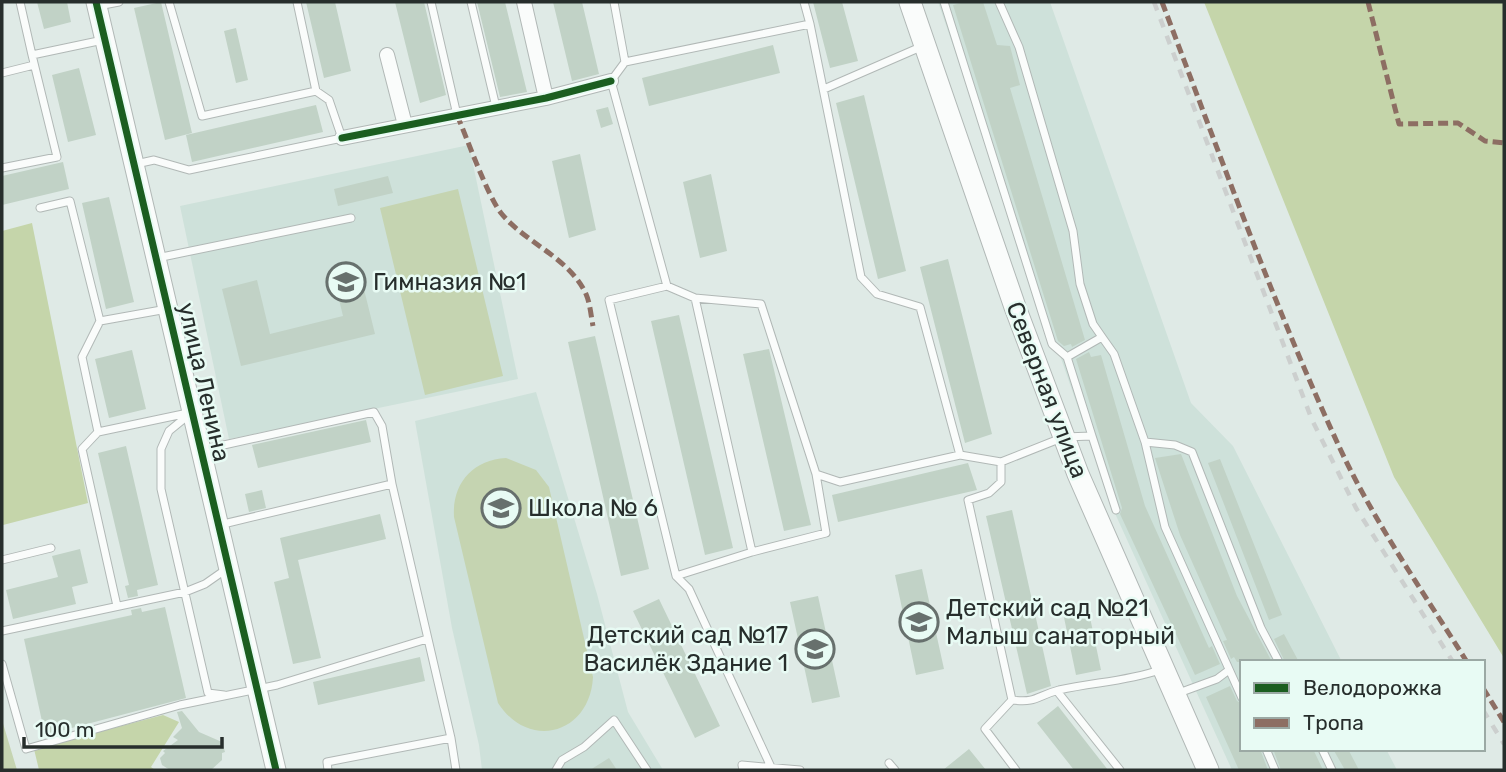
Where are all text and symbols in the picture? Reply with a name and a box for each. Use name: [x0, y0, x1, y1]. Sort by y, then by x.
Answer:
school or university icon: Гимназия №1: [325, 261, 367, 303]
place label: Гимназия №1: [373, 268, 526, 296]
street label: Северная улица: [1001, 298, 1093, 482]
street label: улица Ленина: [172, 300, 236, 464]
school or university icon: Школа № 6: [480, 487, 522, 529]
place label: Школа № 6: [528, 494, 658, 522]
place label: Детский сад №21 Малыш санаторный: [946, 594, 1175, 650]
school or university icon: Детский сад №21 Малыш санаторный: [898, 601, 940, 643]
place label: Детский сад №17 Василёк Здание 1: [583, 621, 788, 677]
school or university icon: Детский сад №17 Василёк Здание 1: [794, 628, 836, 670]
legend: [1240, 660, 1485, 751]
text: Велодорожка: [1303, 675, 1442, 700]
scale bar: [24, 706, 222, 750]
text: Тропа: [1303, 710, 1364, 735]
text: 100 m: [35, 717, 94, 742]

